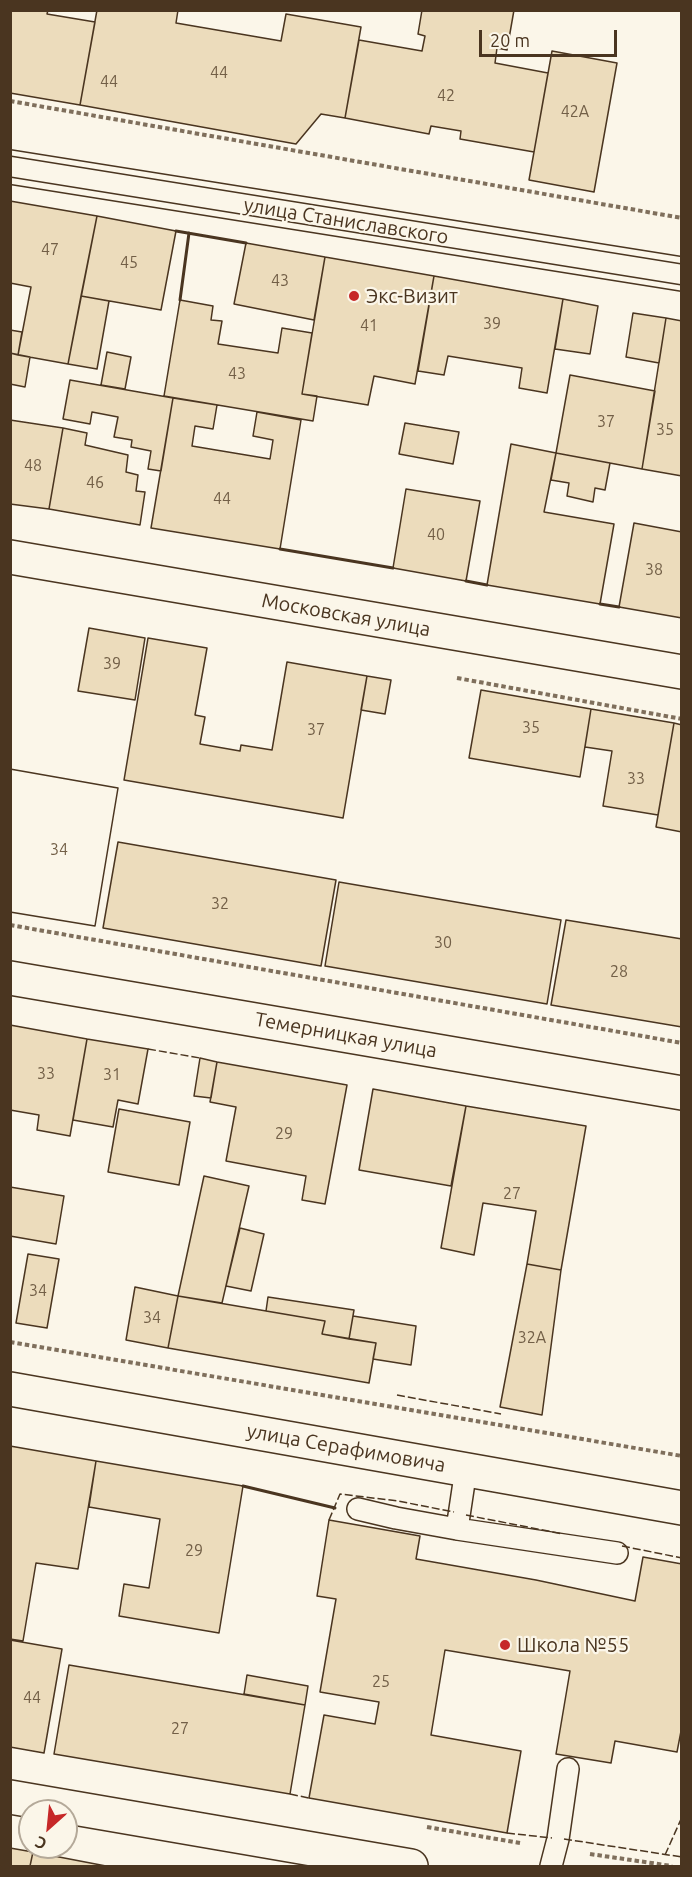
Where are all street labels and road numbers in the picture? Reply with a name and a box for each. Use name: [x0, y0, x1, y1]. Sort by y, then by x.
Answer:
street label: улица Станиславского: [242, 193, 450, 249]
street label: Московская улица: [260, 588, 432, 642]
street label: Темерницкая улица: [253, 1007, 439, 1063]
street label: улица Серафимовича: [245, 1419, 447, 1477]

